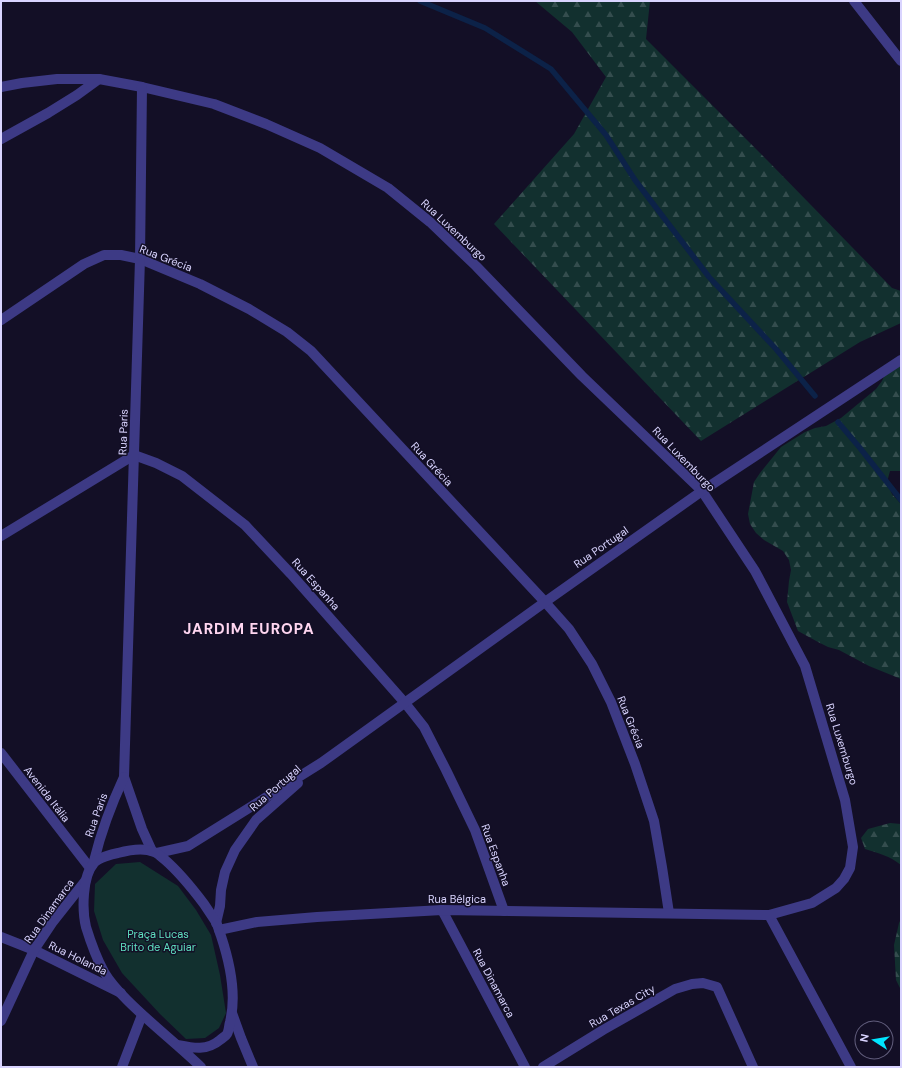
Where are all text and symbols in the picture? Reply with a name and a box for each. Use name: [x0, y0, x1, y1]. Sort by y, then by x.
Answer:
street label: Rua Luxemburgo: [418, 196, 490, 264]
street label: Rua Grécia: [138, 242, 194, 274]
street label: Rua Paris: [115, 409, 131, 455]
street label: Rua Luxemburgo: [650, 424, 718, 494]
street label: Rua Grécia: [408, 439, 456, 489]
street label: Rua Portugal: [571, 523, 631, 571]
street label: Rua Espanha: [289, 555, 343, 613]
district label: JARDIM EUROPA: [183, 619, 315, 639]
street label: Rua Grécia: [614, 694, 648, 750]
street label: Rua Luxemburgo: [823, 701, 861, 787]
street label: Rua Portugal: [246, 762, 304, 814]
street label: Avenida Itália: [21, 763, 73, 825]
street label: Rua Paris: [82, 791, 110, 839]
street label: Rua Espanha: [478, 822, 514, 888]
street label: Rua Dinamarca: [21, 876, 77, 946]
street label: Rua Bélgica: [428, 892, 486, 906]
park label: Praça Lucas Brito de Aguiar: [120, 927, 196, 954]
street label: Rua Holanda: [46, 938, 110, 978]
street label: Rua Dinamarca: [470, 946, 518, 1020]
street label: Rua Texas City: [587, 982, 657, 1030]
north arrow: [854, 1020, 894, 1060]
text: N: [857, 1033, 872, 1043]

